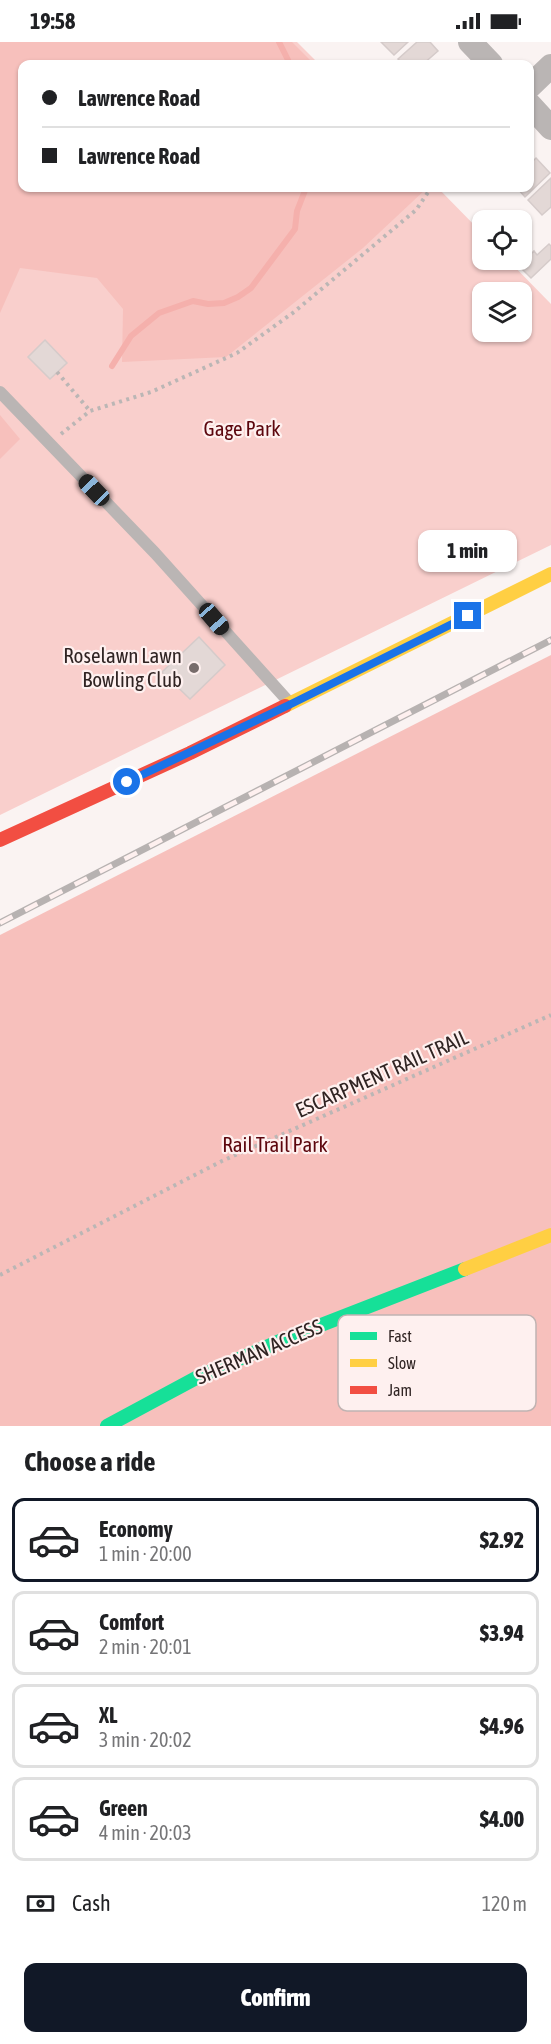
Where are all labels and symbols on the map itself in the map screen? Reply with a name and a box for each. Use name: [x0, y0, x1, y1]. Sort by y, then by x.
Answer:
park label: Gage Park: [204, 416, 281, 440]
car: [75, 471, 113, 509]
callout: 1 min: [418, 529, 518, 571]
car: [195, 600, 233, 638]
route end: [454, 602, 481, 629]
place label: Roselawn Lawn Bowling Club: [63, 643, 182, 691]
marker: Roselawn Lawn Bowling Club: [187, 661, 201, 675]
route start: [113, 768, 140, 795]
street label: ESCARPMENT RAIL TRAIL: [292, 1024, 472, 1122]
park label: Rail Trail Park: [222, 1132, 328, 1156]
street label: SHERMAN ACCESS: [192, 1314, 326, 1389]
legend: [338, 1315, 536, 1411]
text: Fast: [388, 1327, 412, 1345]
text: Slow: [388, 1354, 416, 1372]
text: Jam: [388, 1381, 412, 1399]

